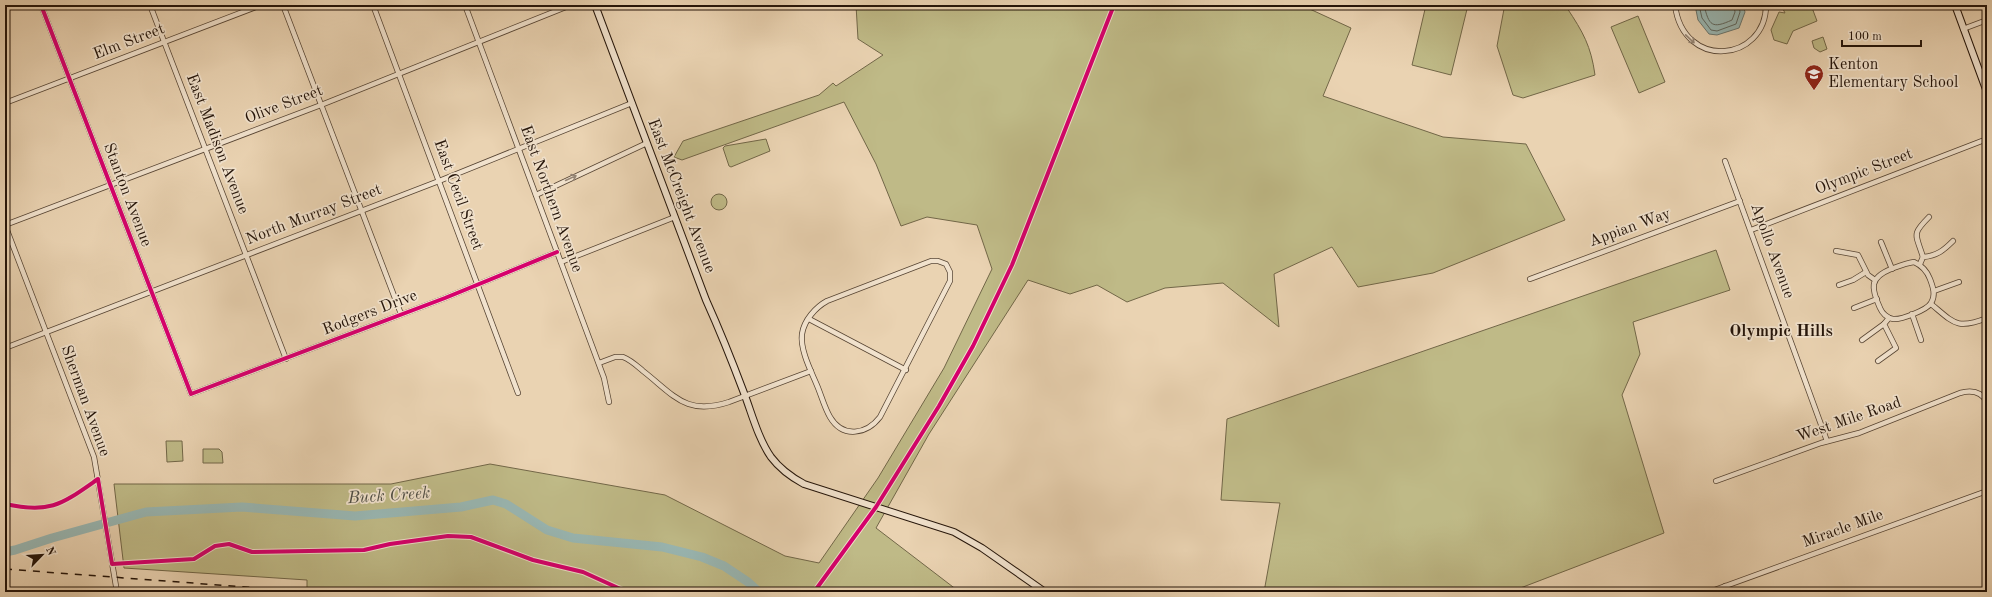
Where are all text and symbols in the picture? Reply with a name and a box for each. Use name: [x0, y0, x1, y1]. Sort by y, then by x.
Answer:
street label: Elm Street: [91, 21, 167, 63]
scale bar: [1842, 22, 1921, 48]
text: 100 m: [1848, 31, 1882, 43]
one-way arrow: [1685, 35, 1695, 44]
place label: Kenton Elementary School: [1828, 57, 1958, 91]
school or university icon: Kenton Elementary School: [1803, 63, 1825, 91]
street label: East Madison Avenue: [183, 72, 251, 216]
street label: Olive Street: [243, 83, 325, 127]
street label: East McCreight Avenue: [644, 117, 718, 275]
street label: East Northern Avenue: [517, 123, 585, 275]
street label: East Cecil Street: [431, 138, 486, 253]
street label: Stanton Avenue: [100, 141, 154, 249]
street label: Olympic Street: [1813, 146, 1915, 198]
one-way arrow: [565, 174, 577, 181]
street label: North Murray Street: [244, 182, 384, 248]
street label: Apollo Avenue: [1747, 201, 1797, 301]
street label: Appian Way: [1587, 206, 1674, 250]
street label: Rodgers Drive: [320, 288, 420, 338]
district label: Olympic Hills: [1729, 323, 1833, 340]
street label: Sherman Avenue: [57, 343, 113, 459]
street label: West Mile Road: [1795, 395, 1903, 445]
water label: Buck Creek: [346, 485, 431, 507]
street label: Miracle Mile: [1800, 507, 1886, 551]
north arrow: [22, 535, 62, 575]
text: N: [43, 545, 57, 558]

